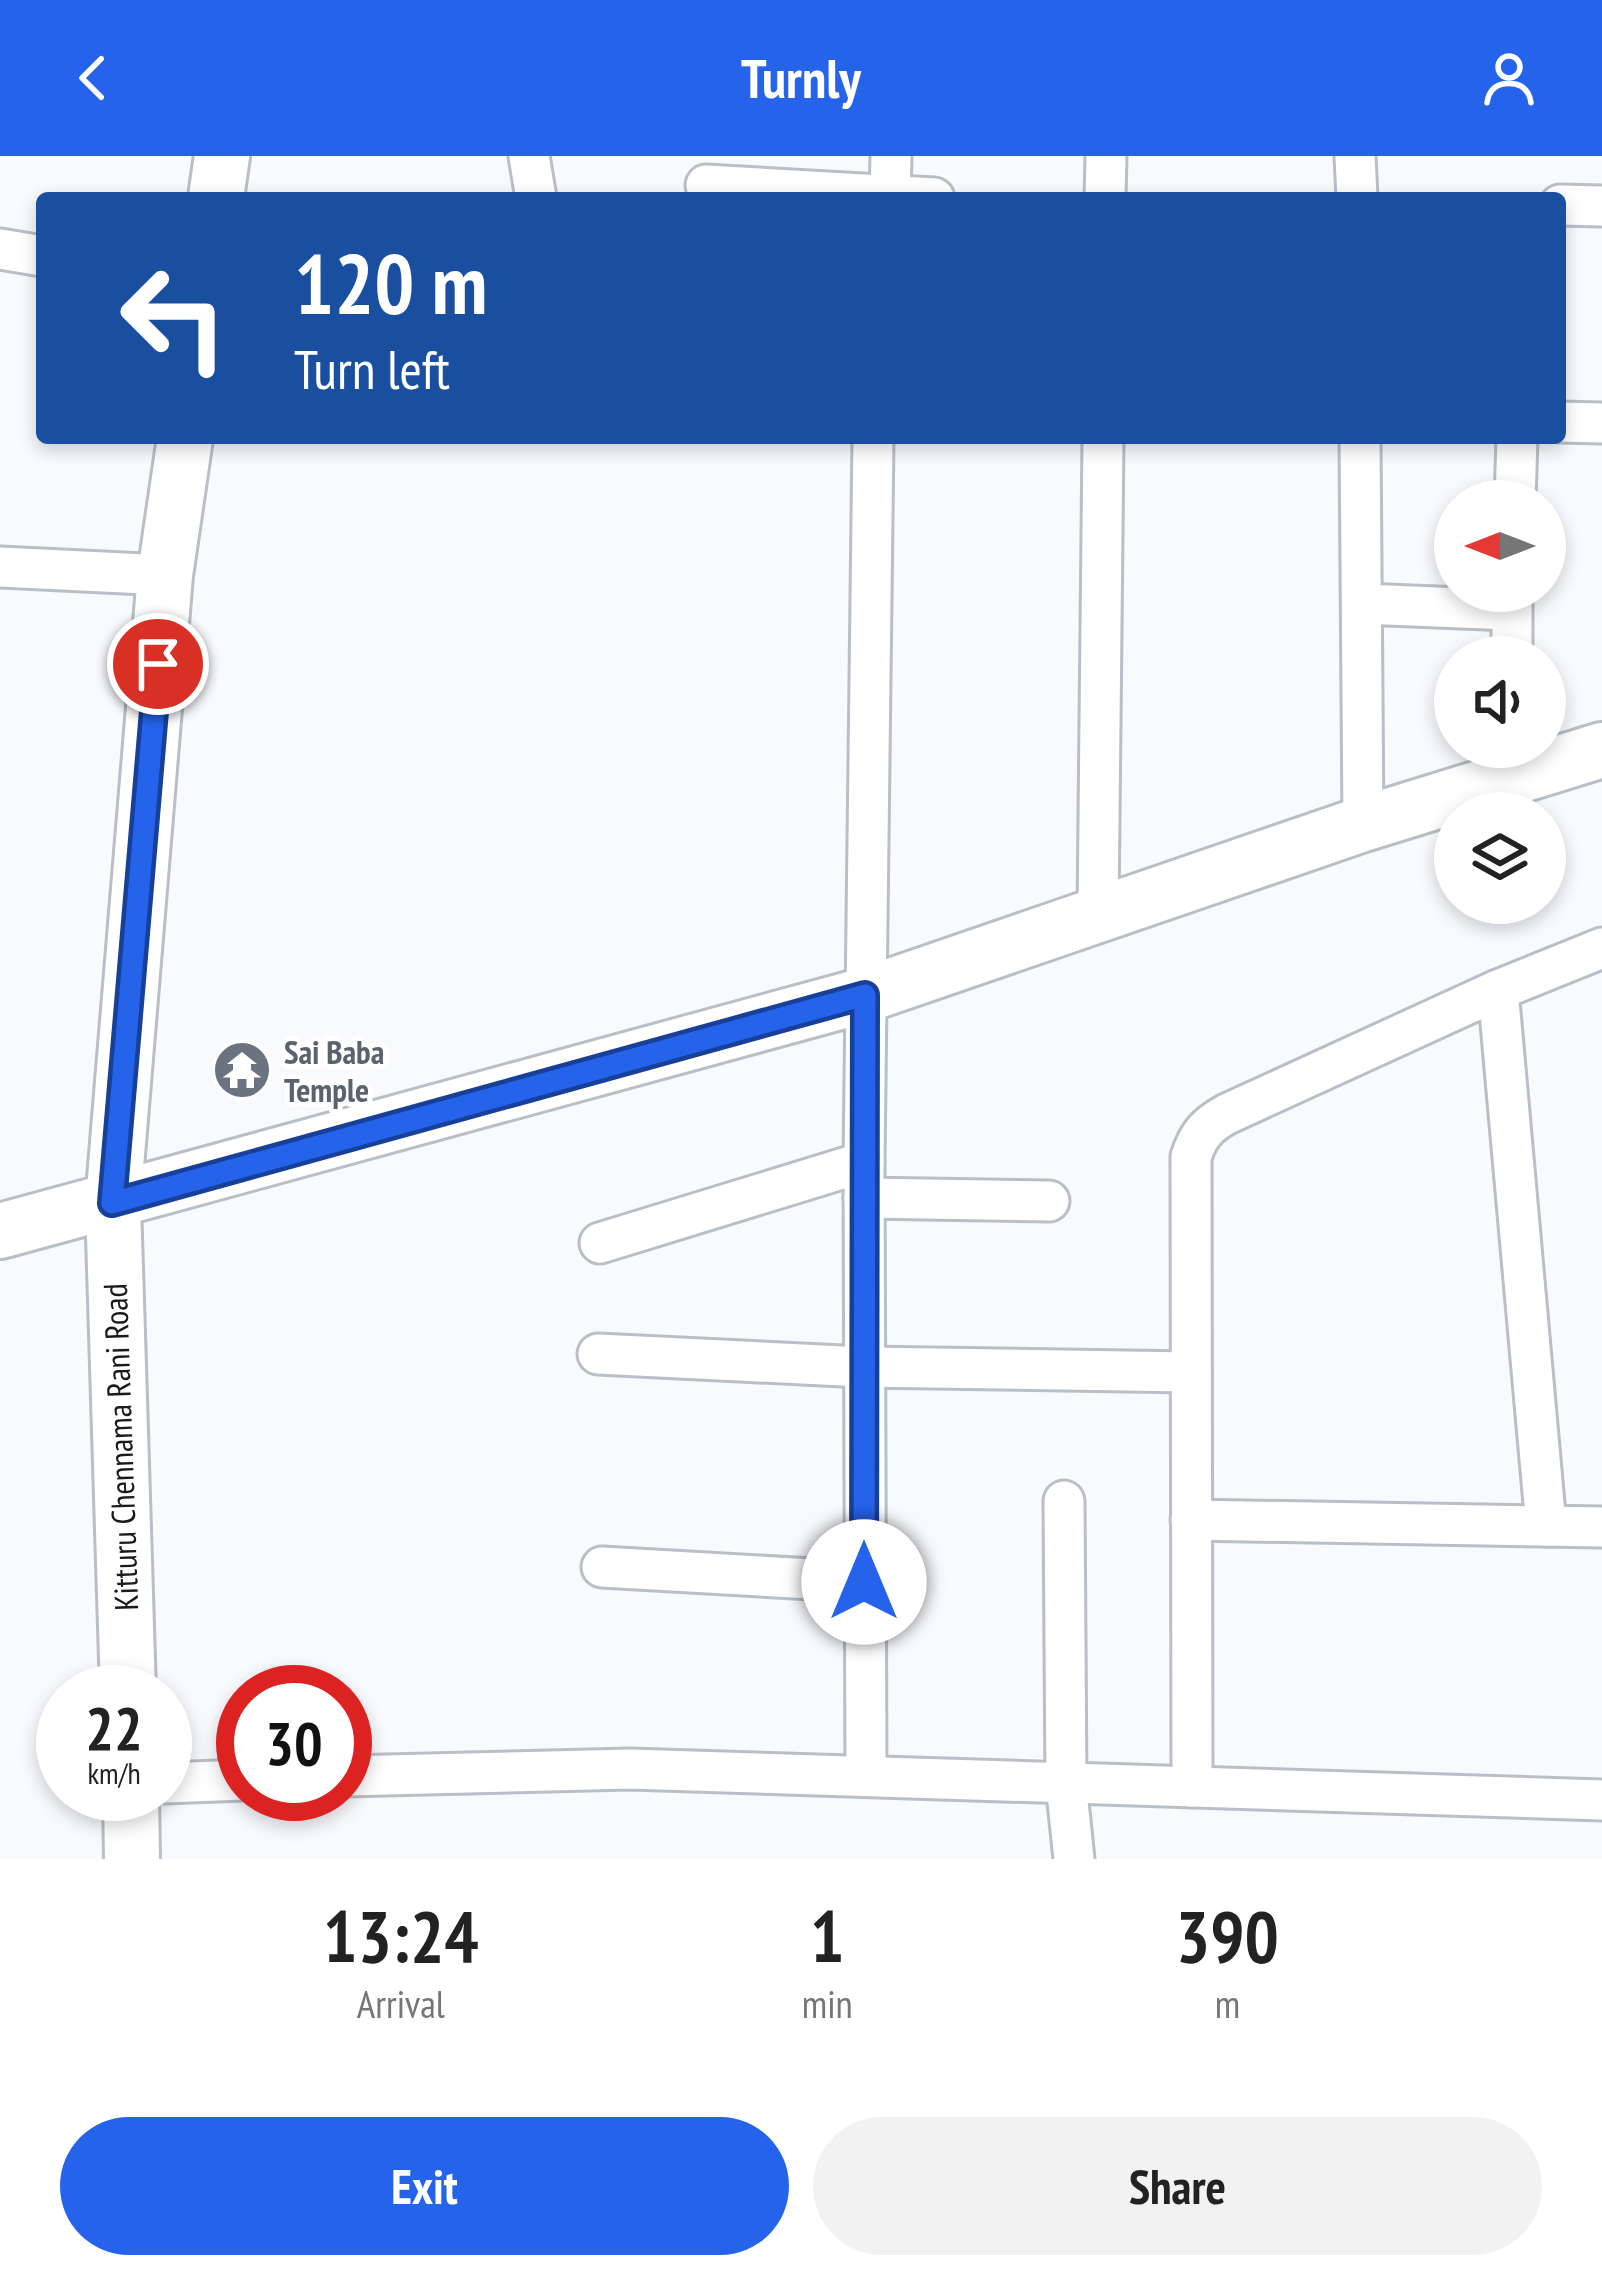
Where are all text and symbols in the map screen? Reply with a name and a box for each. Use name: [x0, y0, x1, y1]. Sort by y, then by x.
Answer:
text: Turnly: [741, 43, 861, 113]
icon: back: [60, 45, 126, 111]
icon: person: [1476, 45, 1542, 111]
text: 120 m: [294, 228, 487, 337]
icon: left: [96, 240, 252, 396]
text: Turn left: [294, 334, 450, 404]
north arrow: [1434, 480, 1566, 612]
map controls: [1434, 480, 1566, 924]
pin: [107, 613, 209, 715]
icon: arrive: [125, 631, 191, 697]
button: sound: [1434, 636, 1566, 768]
button: layers: [1434, 792, 1566, 924]
place label: Sai Baba Temple: [284, 1030, 384, 1111]
temple icon: Sai Baba Temple: [211, 1039, 273, 1101]
street label: Kitturu Chennama Rani Road: [93, 1283, 147, 1611]
position arrow: [801, 1519, 927, 1645]
speed limit sign: 30: [216, 1665, 372, 1821]
text: 22: [85, 1689, 143, 1767]
text: km/h: [87, 1753, 141, 1792]
text: 13:24: [323, 1889, 479, 1982]
text: 1: [810, 1889, 844, 1982]
text: 390: [1176, 1889, 1279, 1982]
text: Arrival: [357, 1978, 445, 2029]
text: min: [802, 1978, 853, 2029]
text: m: [1215, 1978, 1240, 2029]
button: Exit: [60, 2117, 789, 2255]
button: Share: [813, 2117, 1542, 2255]

